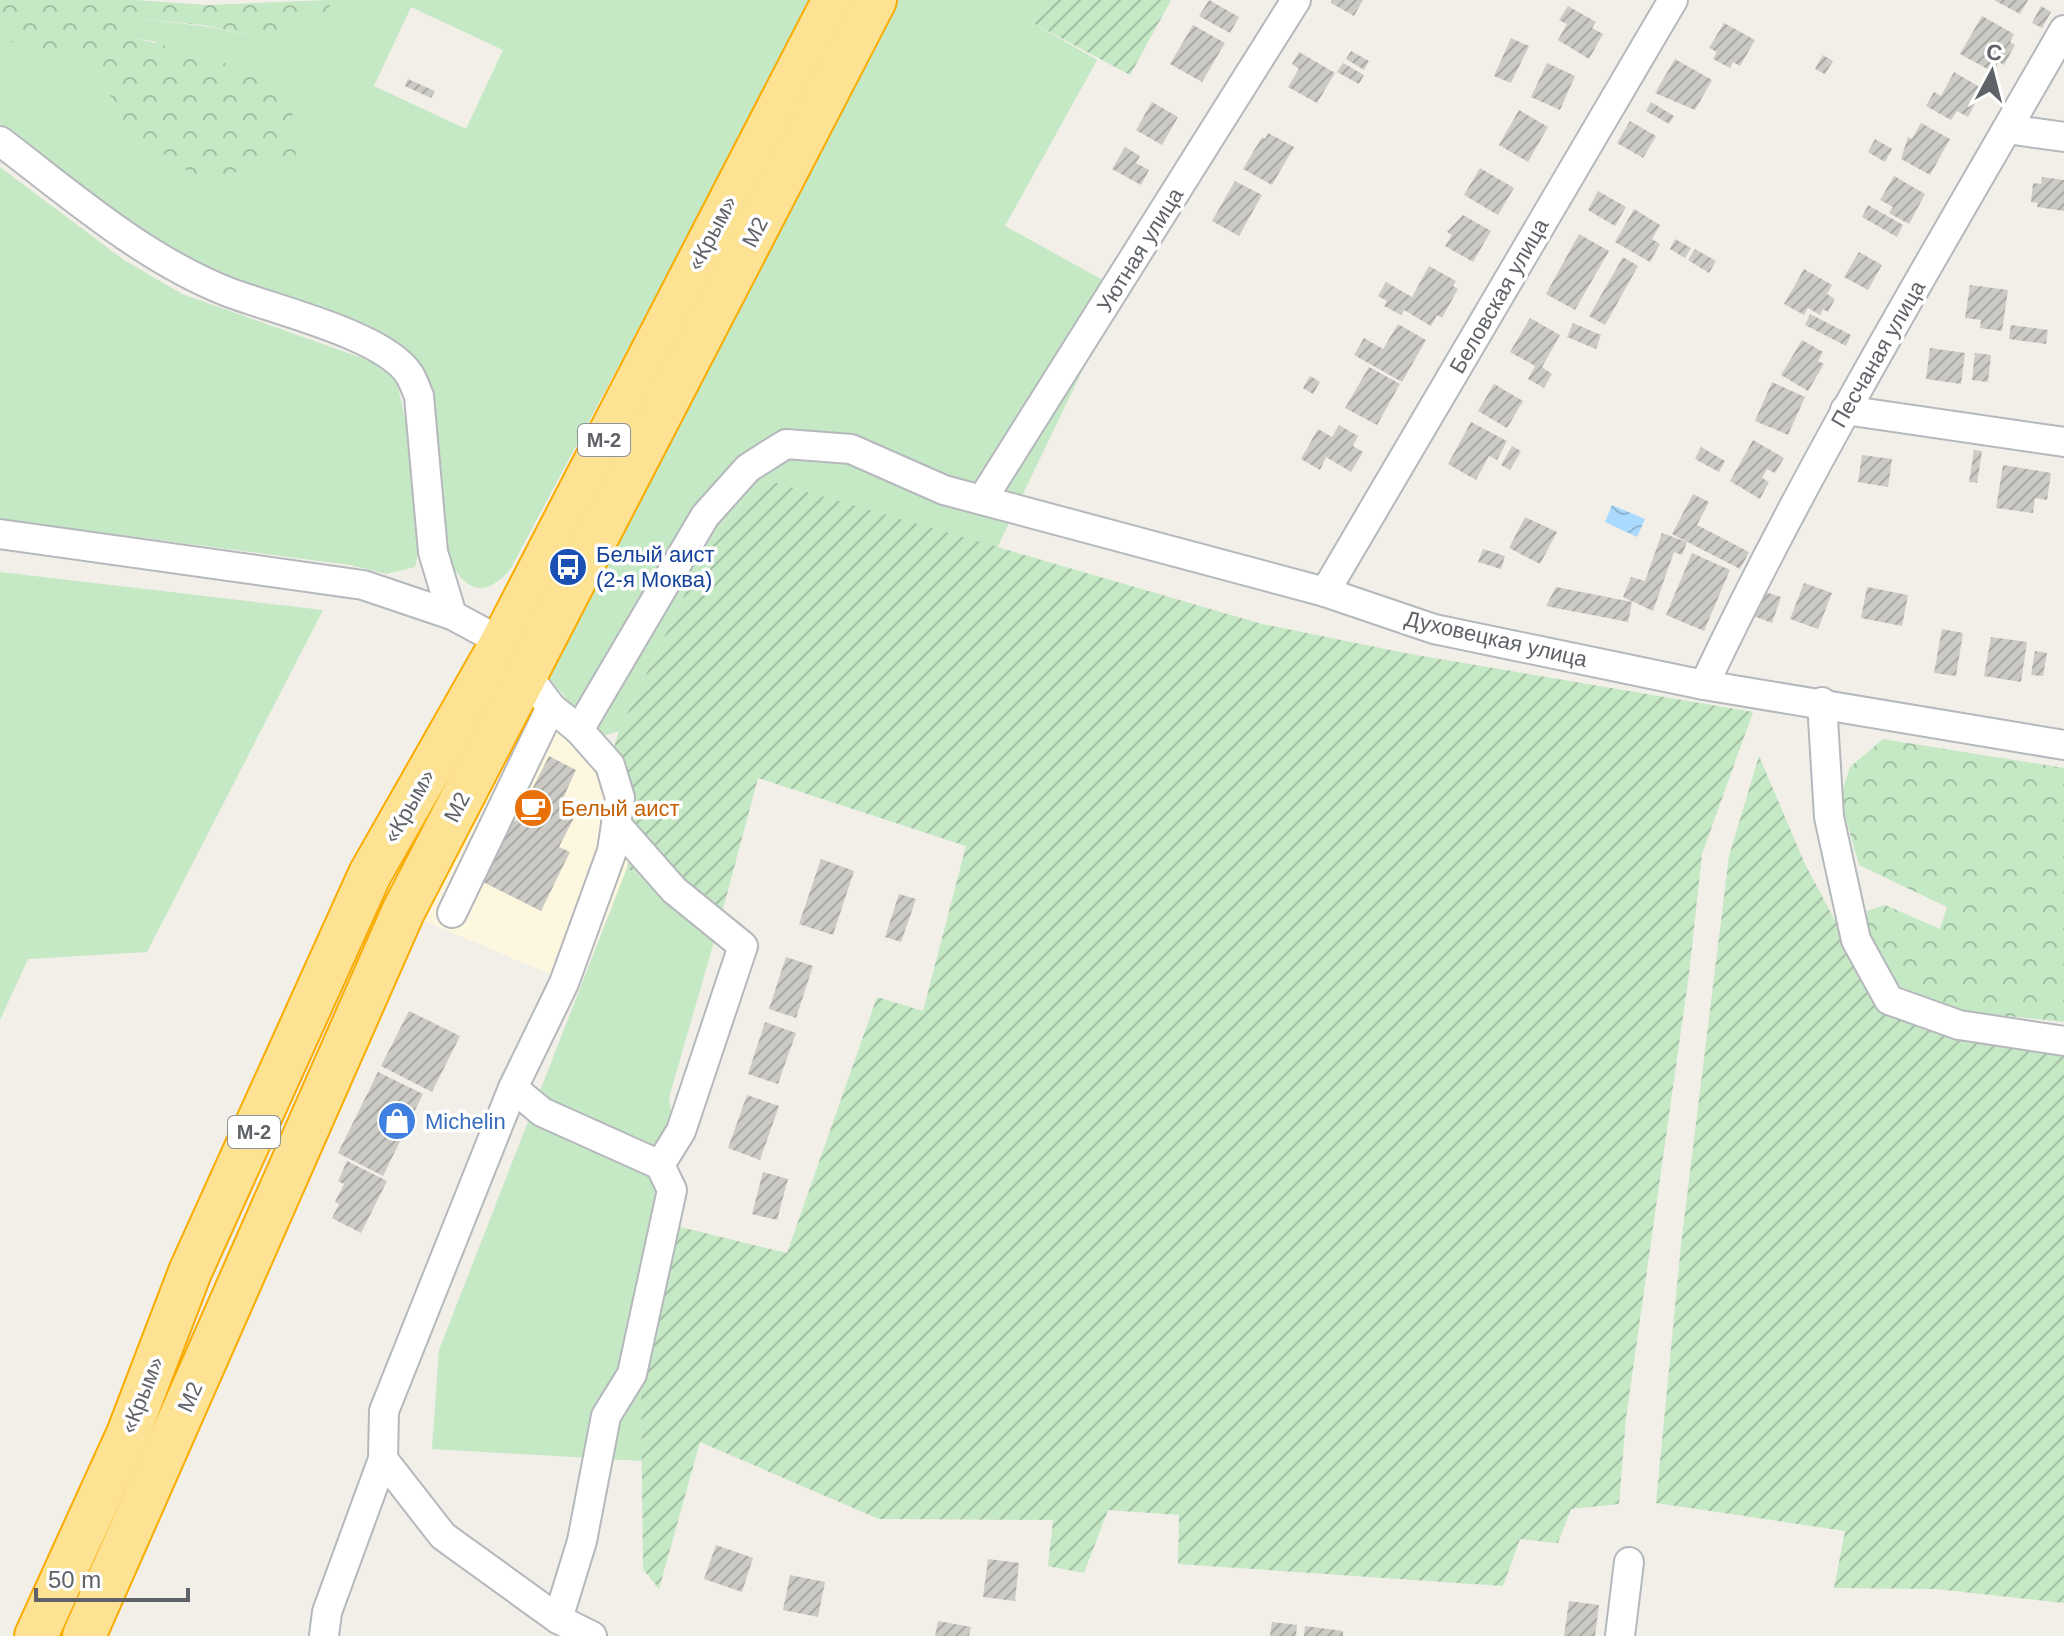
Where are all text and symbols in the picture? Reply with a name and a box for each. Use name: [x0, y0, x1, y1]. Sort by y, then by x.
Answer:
north arrow: [1952, 32, 2032, 112]
text: С: [1985, 39, 2004, 66]
street label: Уютная улица: [1092, 183, 1189, 317]
street label: «Крым»: [682, 192, 742, 274]
street label: М2: [737, 213, 773, 251]
street label: Беловская улица: [1445, 214, 1554, 378]
street label: Песчаная улица: [1826, 275, 1931, 432]
road number: М-2: [578, 424, 630, 456]
place label: Белый аист (2-я Моква): [596, 542, 715, 592]
bus stop icon: Белый аист (2-я Моква): [547, 546, 589, 588]
street label: Духовецкая улица: [1402, 606, 1590, 672]
street label: «Крым»: [378, 765, 440, 847]
cafe icon: Белый аист: [512, 787, 554, 829]
street label: М2: [439, 788, 475, 826]
place label: Белый аист: [561, 796, 680, 821]
shop icon: Michelin: [376, 1100, 418, 1142]
place label: Michelin: [425, 1109, 506, 1134]
road number: М-2: [228, 1116, 280, 1148]
street label: «Крым»: [115, 1353, 169, 1437]
street label: М2: [172, 1378, 208, 1416]
scale bar: [36, 1552, 188, 1602]
text: 50 m: [48, 1566, 101, 1593]

